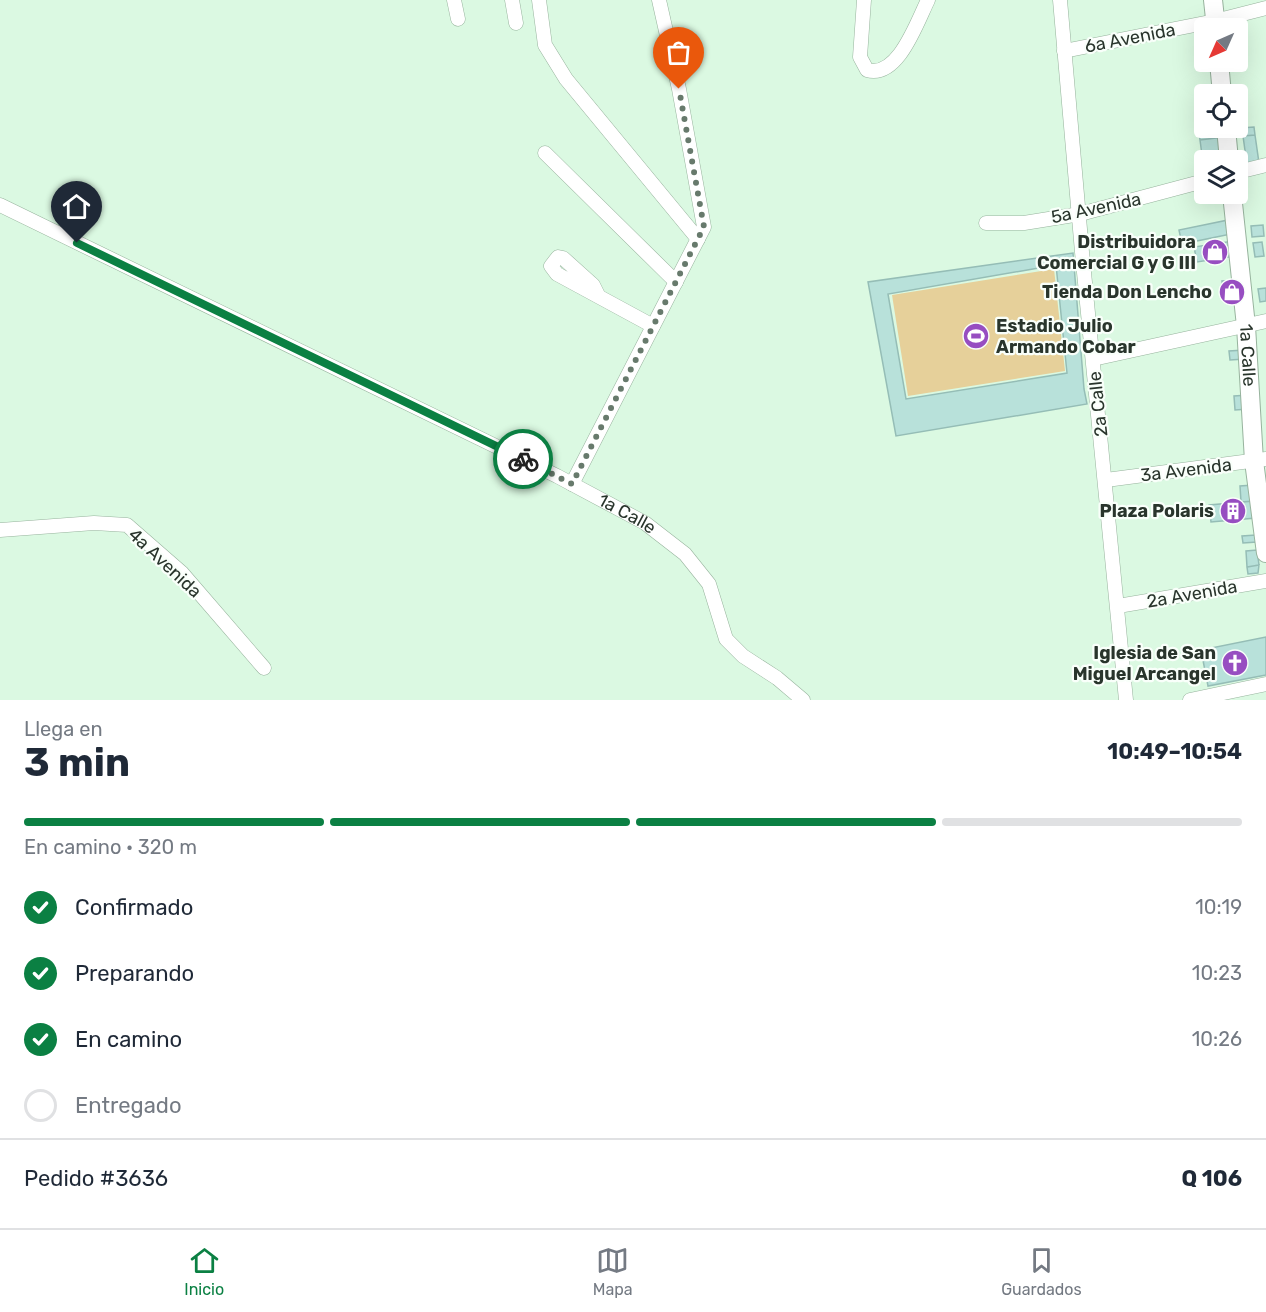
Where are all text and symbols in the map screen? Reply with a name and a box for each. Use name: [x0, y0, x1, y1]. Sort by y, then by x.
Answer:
street label: 6a Avenida: [1083, 18, 1177, 58]
north arrow: [1194, 18, 1248, 72]
map controls: [1194, 18, 1248, 204]
pin: [653, 27, 704, 89]
icon: bag: [662, 36, 695, 69]
button: locate: [1194, 84, 1248, 138]
button: layers: [1194, 150, 1248, 204]
pin: [51, 181, 102, 243]
street label: 5a Avenida: [1049, 188, 1143, 228]
icon: home: [60, 190, 93, 223]
place label: Distribuidora Comercial G y G III: [1037, 231, 1196, 274]
shop icon: Distribuidora Comercial G y G III: [1200, 237, 1230, 267]
shop icon: Tienda Don Lencho: [1217, 277, 1247, 307]
place label: Tienda Don Lencho: [1042, 281, 1212, 303]
place label: Estadio Julio Armando Cobar: [996, 315, 1136, 358]
sports icon: Estadio Julio Armando Cobar: [961, 321, 991, 351]
street label: 1a Calle: [1235, 323, 1261, 387]
street label: 2a Calle: [1084, 370, 1112, 438]
courier: [493, 429, 553, 489]
icon: bike: [507, 443, 540, 476]
street label: 3a Avenida: [1139, 453, 1233, 487]
street label: 1a Calle: [594, 489, 661, 539]
building icon: Plaza Polaris: [1218, 496, 1248, 526]
place label: Plaza Polaris: [1100, 500, 1214, 522]
street label: 4a Avenida: [124, 524, 206, 602]
street label: 2a Avenida: [1145, 575, 1239, 613]
place label: Iglesia de San Miguel Arcangel: [1073, 642, 1216, 685]
church icon: Iglesia de San Miguel Arcangel: [1220, 648, 1250, 678]
text: Llega en: [24, 717, 103, 741]
text: 10:49–10:54: [1107, 738, 1242, 765]
text: 3 min: [24, 740, 130, 786]
text: En camino · 320 m: [24, 835, 197, 859]
icon: check: [24, 891, 57, 924]
text: Confirmado: [75, 894, 193, 921]
text: 10:19: [1195, 895, 1242, 919]
icon: check: [24, 957, 57, 990]
text: Preparando: [75, 960, 194, 987]
text: 10:23: [1192, 961, 1242, 985]
icon: check: [24, 1023, 57, 1056]
text: En camino: [75, 1026, 182, 1053]
text: 10:26: [1192, 1027, 1242, 1051]
text: Entregado: [75, 1092, 182, 1119]
text: Pedido #3636: [24, 1165, 168, 1192]
text: Q 106: [1181, 1165, 1242, 1192]
tab: Inicio: [184, 1244, 224, 1299]
tab: Mapa: [593, 1244, 633, 1299]
tab: Guardados: [1001, 1244, 1082, 1299]

